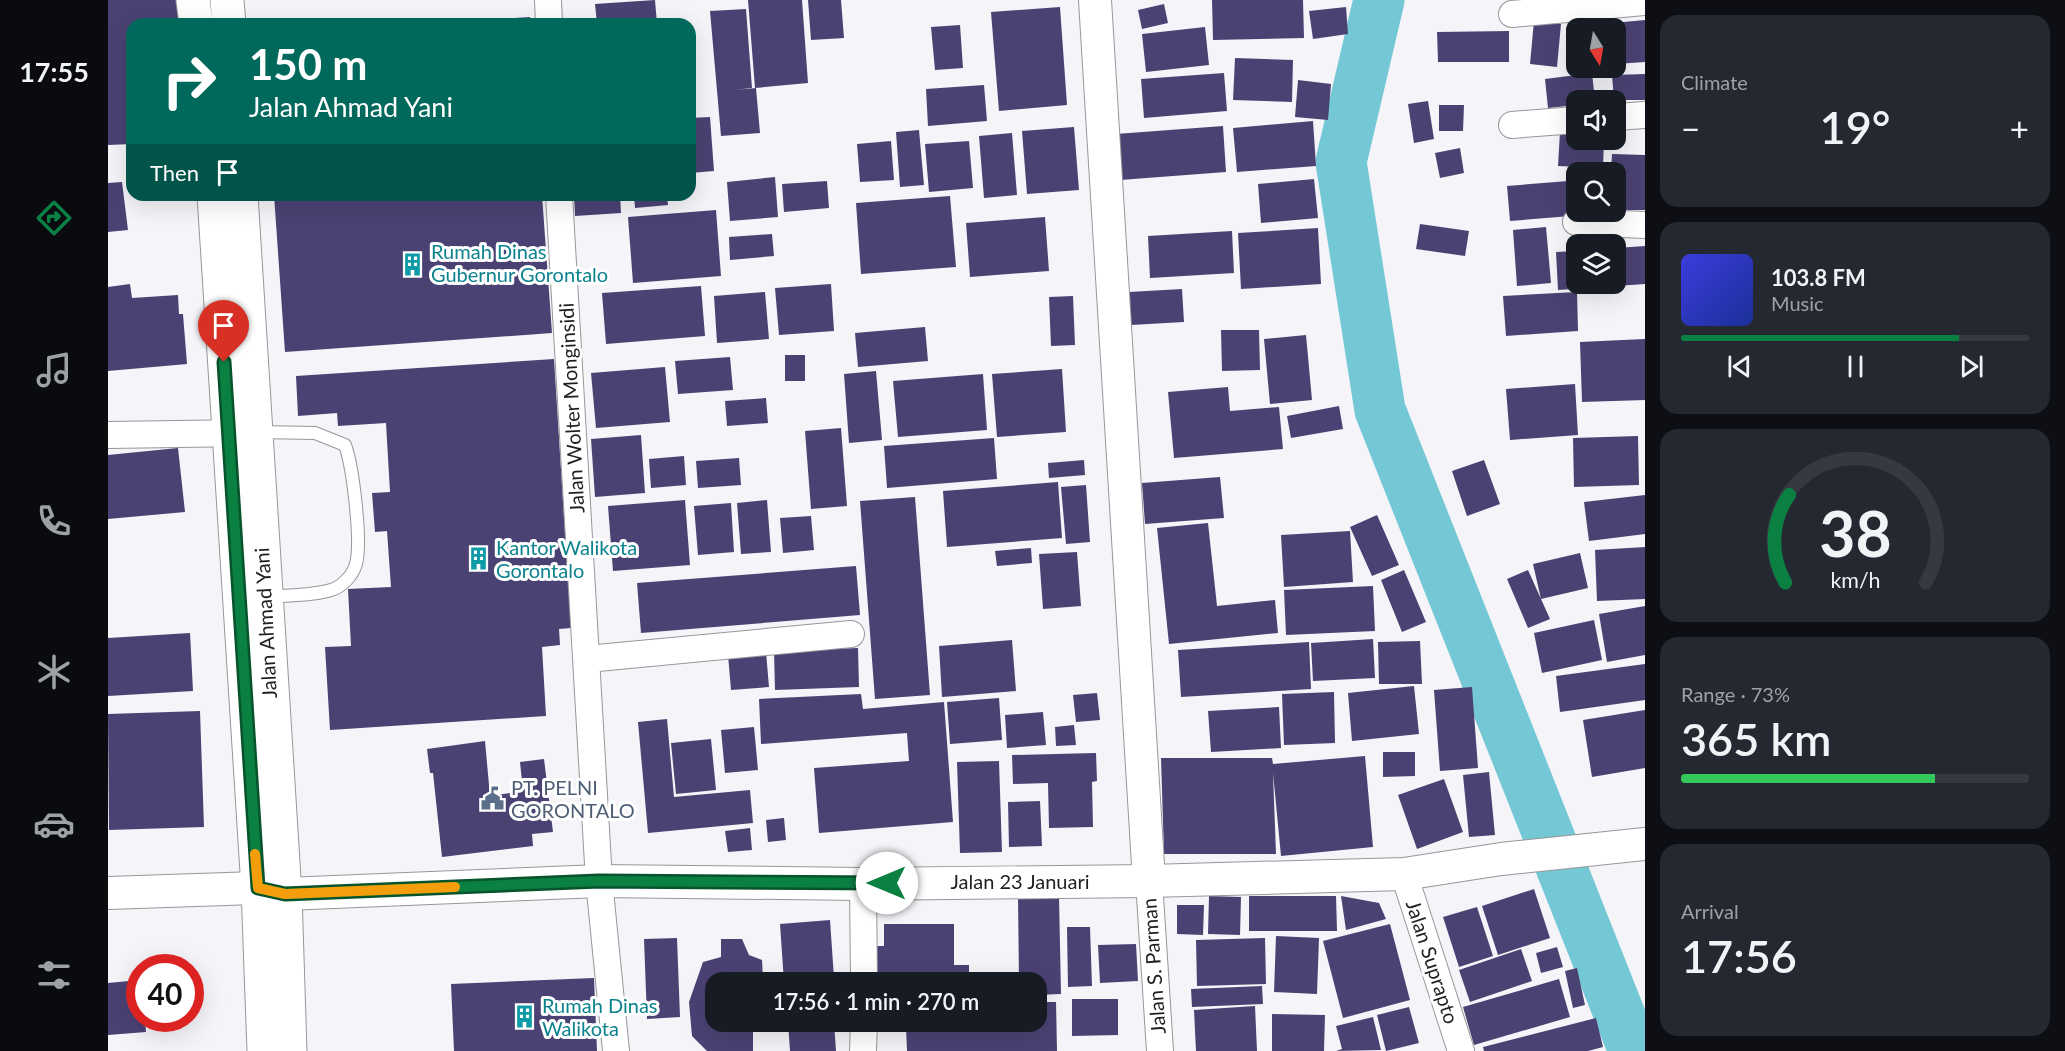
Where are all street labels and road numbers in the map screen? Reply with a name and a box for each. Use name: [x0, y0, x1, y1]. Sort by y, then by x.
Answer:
street label: Jalan Wolter Monginsidi: [554, 302, 588, 514]
street label: Jalan Ahmad Yani: [249, 547, 281, 699]
street label: Jalan 23 Januari: [951, 869, 1090, 893]
street label: Jalan S. Parman: [1136, 897, 1170, 1035]
street label: Jalan Suprapto: [1402, 897, 1464, 1027]

